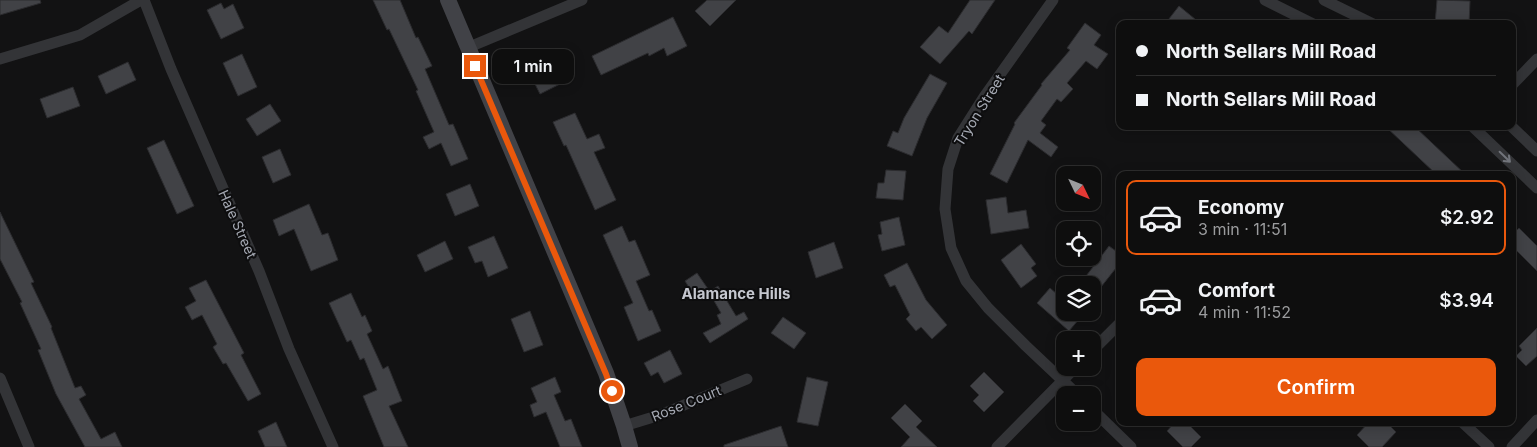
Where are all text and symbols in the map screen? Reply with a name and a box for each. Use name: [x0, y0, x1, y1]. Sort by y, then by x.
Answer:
text: North Sellars Mill Road: [1166, 40, 1376, 63]
callout: 1 min: [492, 48, 575, 84]
route end: [464, 55, 486, 77]
text: 1 min: [513, 56, 553, 76]
street label: Tryon Street: [950, 71, 1008, 149]
text: North Sellars Mill Road: [1166, 88, 1376, 111]
one-way arrow: [1498, 151, 1511, 163]
north arrow: [1056, 166, 1101, 211]
map controls: [1056, 166, 1101, 431]
street label: Hale Street: [215, 187, 261, 261]
icon: car: [1138, 195, 1183, 240]
text: Economy: [1198, 196, 1284, 219]
text: $2.92: [1440, 206, 1494, 229]
text: 3 min · 11:51: [1198, 219, 1287, 239]
button: locate: [1056, 221, 1101, 266]
button: layers: [1056, 276, 1101, 321]
icon: car: [1138, 278, 1183, 323]
text: Comfort: [1198, 279, 1275, 302]
district label: Alamance Hills: [682, 284, 790, 303]
text: $3.94: [1439, 289, 1494, 312]
text: 4 min · 11:52: [1198, 302, 1291, 322]
button: +: [1056, 331, 1101, 376]
button: Confirm: [1136, 358, 1496, 416]
route start: [601, 380, 623, 402]
street label: Rose Court: [649, 381, 724, 425]
button: −: [1056, 386, 1101, 431]

